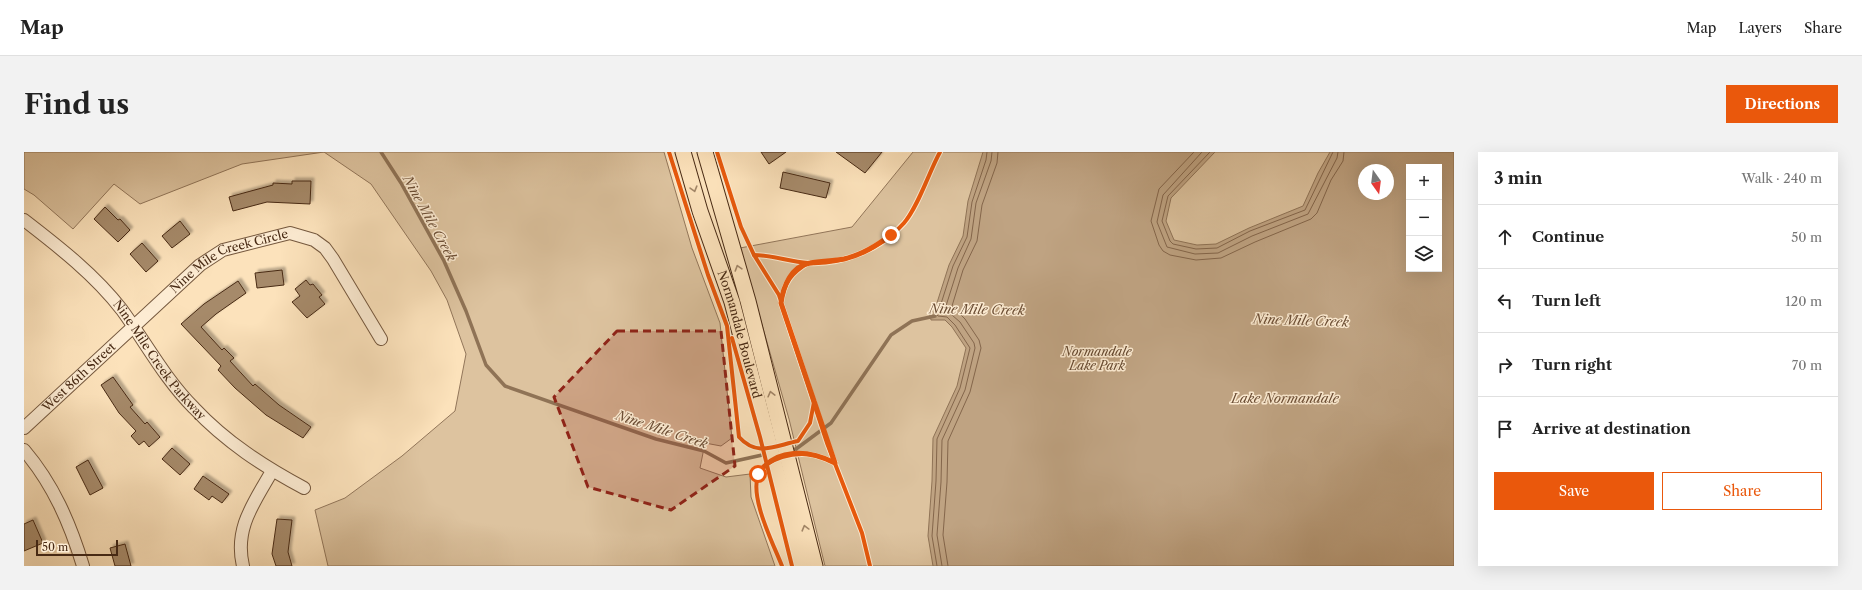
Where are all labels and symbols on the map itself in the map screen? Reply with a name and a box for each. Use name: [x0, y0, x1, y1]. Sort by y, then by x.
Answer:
north arrow: [1358, 164, 1394, 200]
water label: Nine Mile Creek: [399, 171, 460, 264]
one-way arrow: [689, 186, 698, 193]
street label: Nine Mile Creek Circle: [167, 226, 290, 296]
route end: [882, 226, 900, 244]
one-way arrow: [734, 265, 743, 272]
street label: Normandale Boulevard: [714, 268, 765, 400]
street label: Nine Mile Creek Parkway: [110, 297, 210, 423]
water label: Nine Mile Creek: [928, 300, 1025, 318]
water label: Nine Mile Creek: [1252, 310, 1349, 330]
street label: West 86th Street: [38, 338, 119, 415]
park label: Normandale Lake Park: [1061, 344, 1133, 373]
water label: Lake Normandale: [1230, 390, 1339, 406]
one-way arrow: [767, 391, 776, 398]
water label: Nine Mile Creek: [613, 406, 710, 451]
route start: [749, 465, 767, 483]
one-way arrow: [801, 525, 810, 532]
scale bar: [36, 538, 118, 557]

